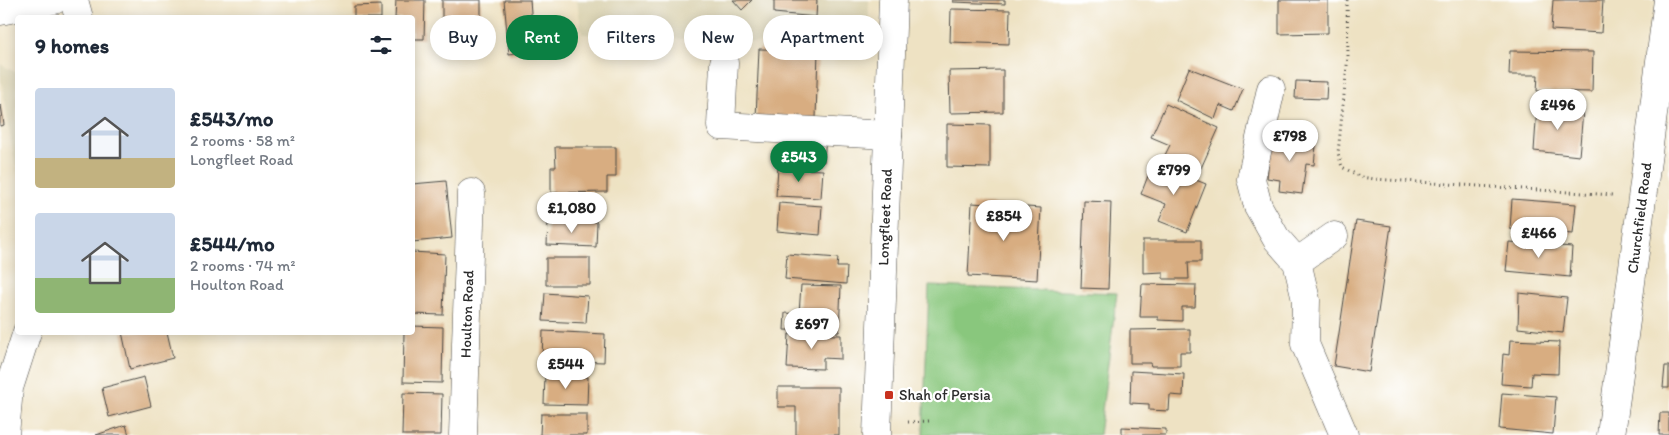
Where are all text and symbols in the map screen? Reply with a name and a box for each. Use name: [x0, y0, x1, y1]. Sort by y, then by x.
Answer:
chip: Buy: [430, 15, 496, 60]
chip: Rent: [506, 15, 578, 60]
chip: Filters: [588, 15, 674, 60]
chip: New: [684, 15, 753, 60]
chip: Apartment: [763, 15, 883, 60]
icon: filters: [367, 31, 395, 59]
text: 9 homes: [35, 33, 109, 58]
pin: £496: [1528, 88, 1588, 131]
text: £496: [1540, 95, 1576, 114]
text: £543/mo: [190, 106, 273, 131]
icon: home: [75, 108, 135, 168]
pin: £798: [1260, 120, 1320, 162]
text: £798: [1273, 126, 1307, 145]
text: 2 rooms · 58 m²: [190, 131, 295, 150]
pin: £543: [769, 140, 829, 183]
text: £543: [781, 147, 817, 166]
text: Longfleet Road: [190, 150, 293, 169]
pin: £799: [1144, 154, 1204, 196]
text: £799: [1157, 160, 1191, 179]
street label: Churchfield Road: [1623, 160, 1656, 275]
street label: Longfleet Road: [874, 168, 896, 266]
pin: £1,080: [531, 192, 613, 234]
text: £1,080: [548, 198, 596, 217]
pin: £854: [974, 200, 1034, 242]
text: £854: [986, 206, 1022, 225]
pin: £466: [1509, 216, 1569, 259]
text: £466: [1521, 223, 1557, 242]
text: £544/mo: [190, 231, 275, 256]
icon: home: [75, 233, 135, 293]
text: 2 rooms · 74 m²: [190, 256, 295, 275]
street label: Houlton Road: [457, 269, 477, 358]
text: Houlton Road: [190, 275, 284, 294]
pin: £697: [782, 308, 842, 350]
text: £697: [795, 314, 829, 333]
pin: £544: [536, 348, 596, 390]
text: £544: [548, 354, 584, 373]
place label: Shah of Persia: [899, 386, 991, 404]
marker: Shah of Persia: [883, 389, 895, 401]

